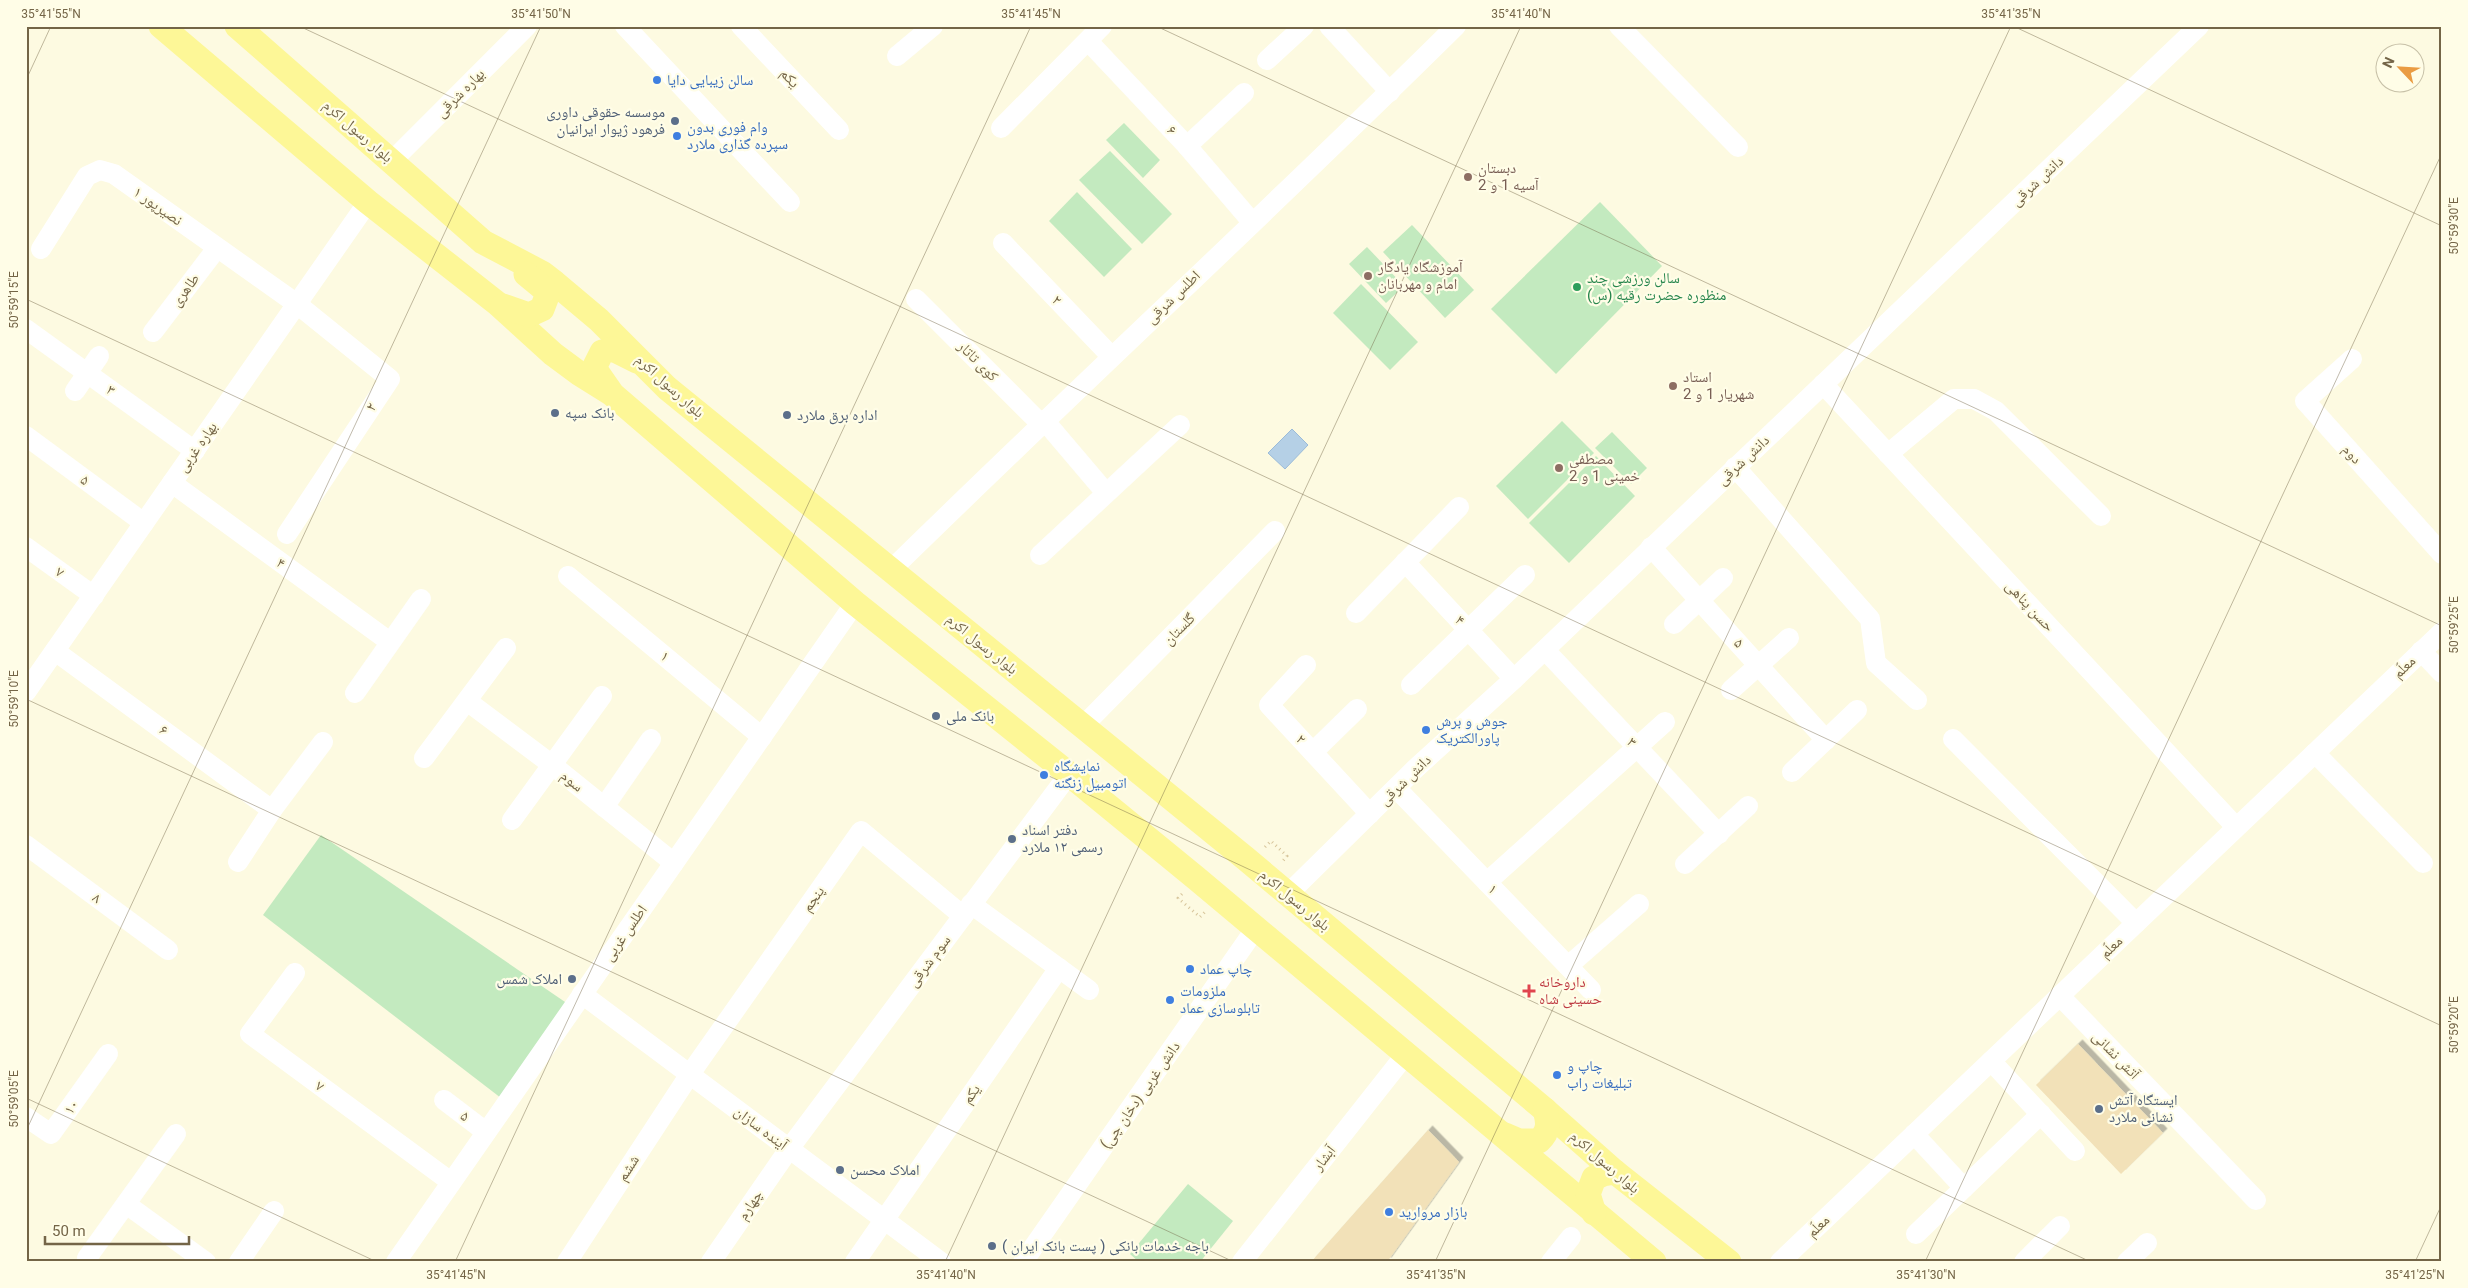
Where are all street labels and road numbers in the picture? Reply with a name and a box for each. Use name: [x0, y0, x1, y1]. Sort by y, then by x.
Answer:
street label: بهاره شرقی: [432, 65, 489, 122]
street label: یکم: [776, 65, 804, 92]
street label: بلوار رسول اکرم: [319, 96, 397, 167]
street label: ۶: [1163, 121, 1181, 139]
street label: دانش شرقی: [2007, 152, 2068, 211]
street label: نصیرپور ۱: [130, 183, 186, 229]
street label: اطلس شرقی: [1142, 267, 1205, 328]
street label: طاهری: [167, 270, 204, 311]
street label: ۲: [1048, 291, 1066, 309]
street label: کوی تاتار: [953, 336, 1002, 386]
street label: بلوار رسول اکرم: [631, 350, 708, 422]
street label: ۳: [103, 381, 119, 399]
street label: ۲: [362, 399, 380, 415]
street label: بهاره غربی: [173, 418, 222, 476]
street label: دانش شرقی: [1713, 431, 1774, 490]
street label: دوم: [2338, 440, 2366, 468]
street label: ۵: [77, 471, 93, 489]
street label: ۴: [273, 554, 289, 572]
street label: ۷: [52, 563, 68, 581]
street label: حسن پناهی: [2001, 577, 2058, 636]
street label: گلستان: [1159, 609, 1200, 649]
street label: بلوار رسول اکرم: [942, 610, 1021, 679]
street label: ۴: [1451, 611, 1469, 629]
street label: ۵: [1730, 634, 1748, 652]
street label: ۱: [657, 647, 673, 665]
street label: معلّم: [2389, 652, 2420, 683]
street label: ۶: [156, 721, 172, 739]
street label: ۲: [1292, 730, 1310, 748]
street label: ۳: [1623, 733, 1641, 751]
street label: دانش شرقی: [1375, 751, 1435, 810]
street label: سوم: [556, 766, 587, 796]
street label: بلوار رسول اکرم: [1255, 865, 1334, 935]
street label: ۱: [1484, 880, 1502, 898]
street label: پنجم: [798, 883, 829, 916]
street label: ۸: [89, 889, 105, 907]
street label: اطلس غربی: [599, 902, 652, 965]
street label: سوم شرقی: [904, 931, 955, 991]
street label: معلّم: [2096, 932, 2127, 963]
street label: آتش نشانی: [2088, 1027, 2144, 1084]
street label: دانش غربی (دخان چی): [1096, 1038, 1185, 1153]
street label: ۷: [312, 1077, 328, 1095]
street label: یکم: [958, 1080, 985, 1108]
street label: ۱۰: [60, 1096, 82, 1118]
street label: آینده سازان: [730, 1102, 792, 1155]
street label: ۵: [457, 1107, 473, 1125]
street label: بلوار رسول اکرم: [1566, 1127, 1644, 1198]
street label: آبشار: [1308, 1141, 1340, 1175]
street label: ششم: [613, 1151, 644, 1185]
street label: چهارم: [734, 1186, 768, 1224]
street label: معلّم: [1803, 1211, 1834, 1242]

